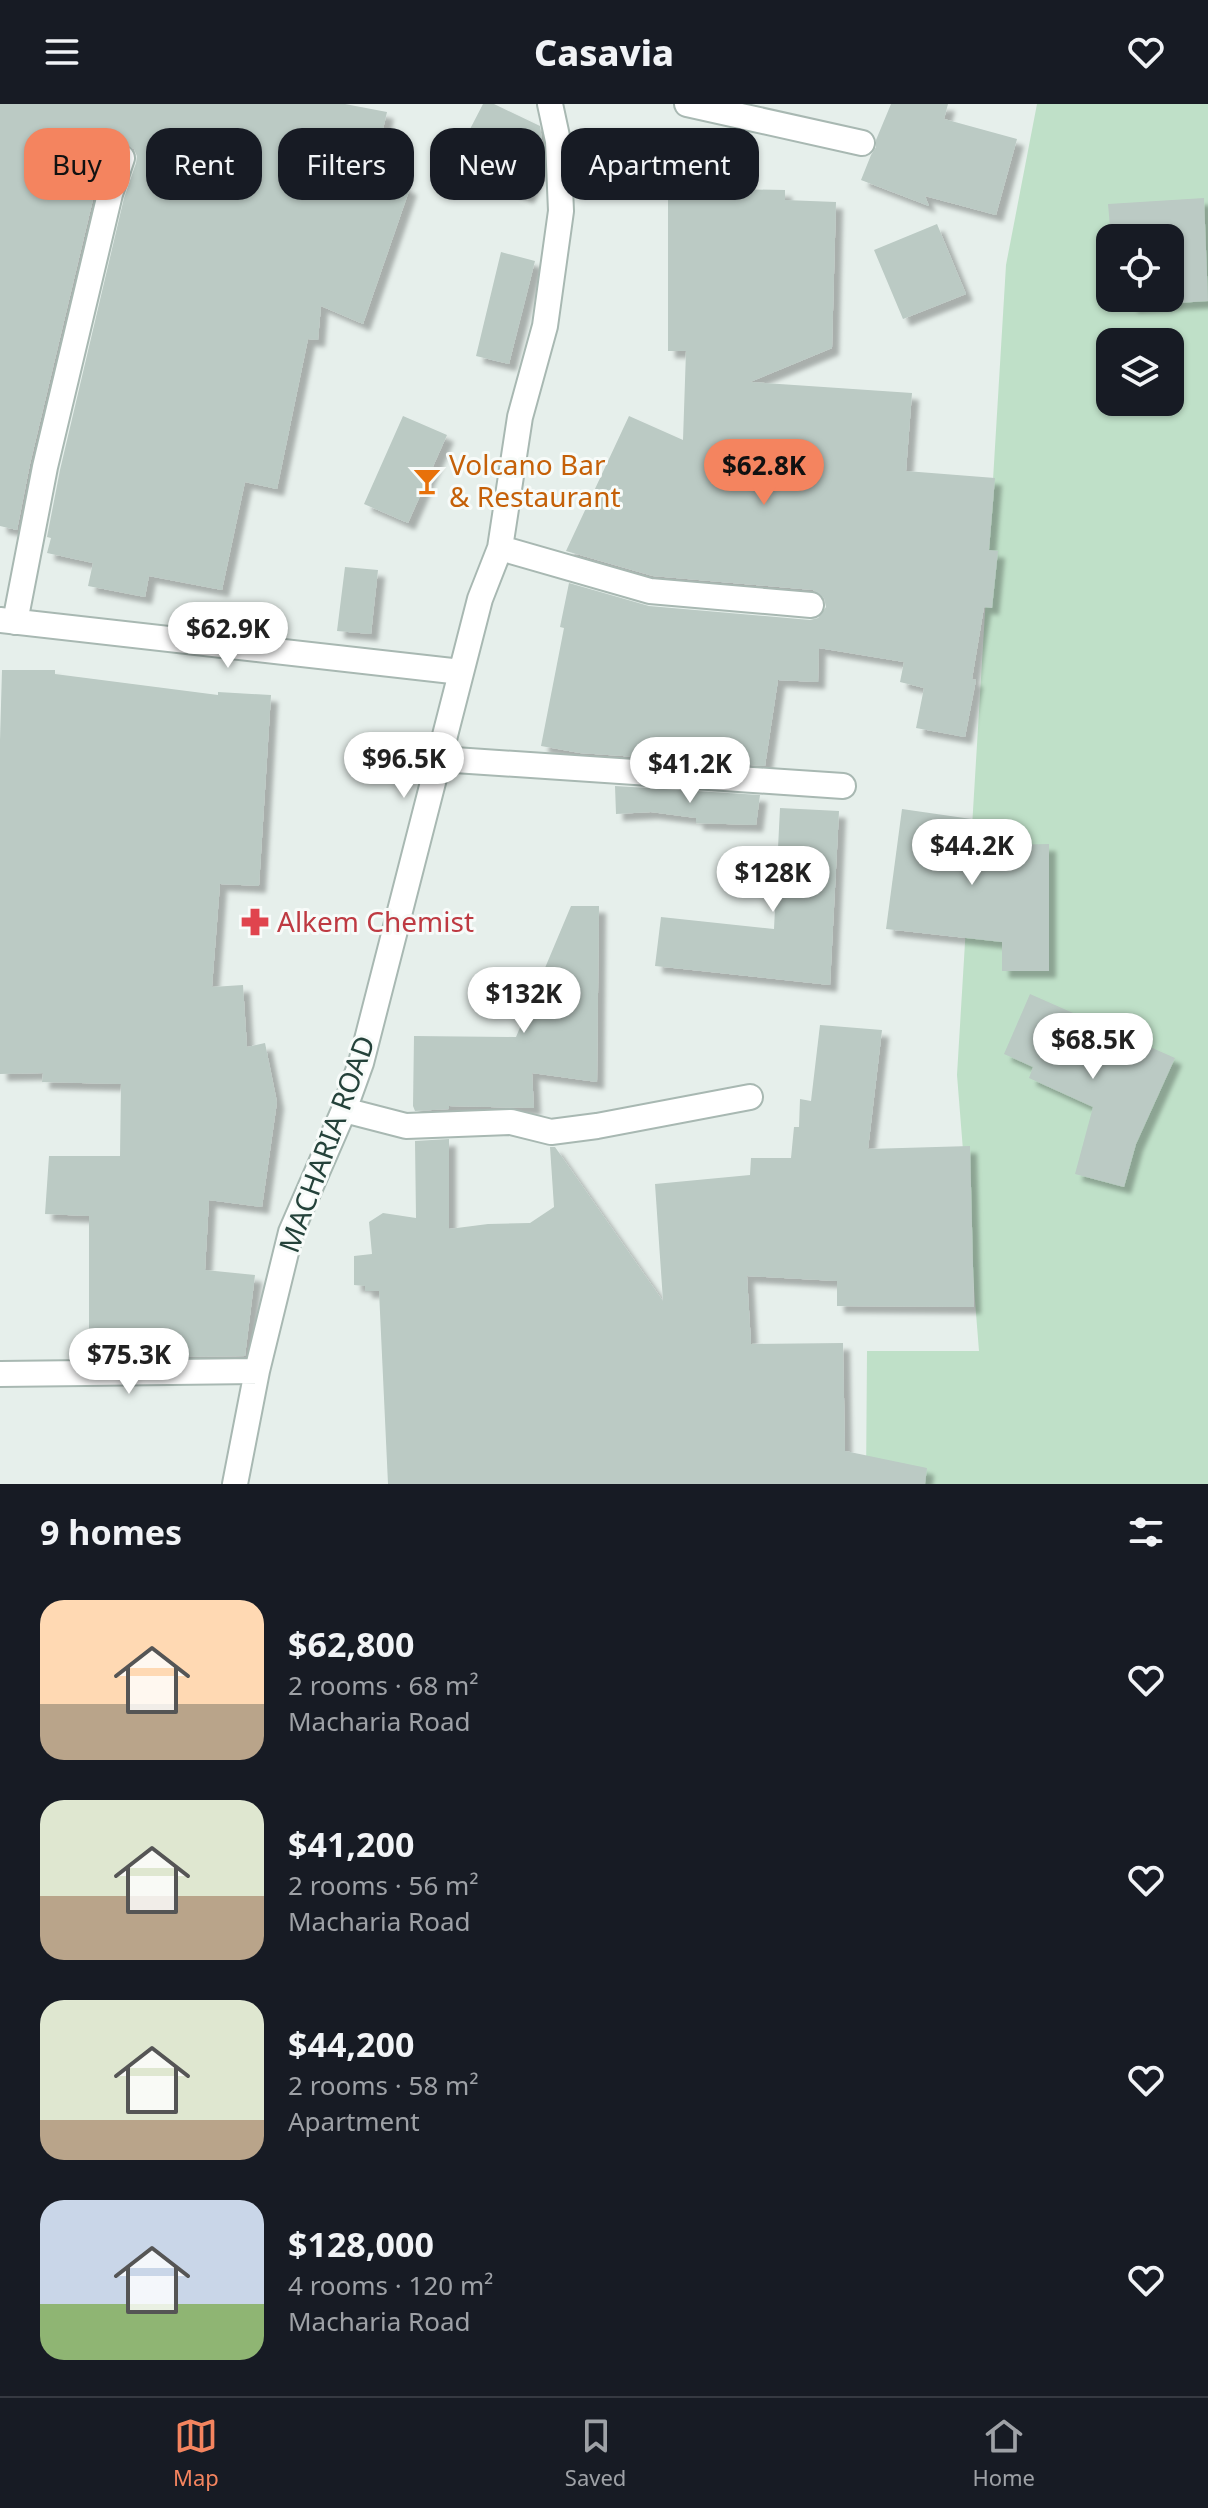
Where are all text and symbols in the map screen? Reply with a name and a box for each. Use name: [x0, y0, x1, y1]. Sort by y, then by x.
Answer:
text: Casavia: [534, 28, 674, 77]
icon: menu: [40, 30, 84, 74]
icon: heart: [1124, 30, 1168, 74]
chip: Buy: [24, 128, 130, 200]
chip: Rent: [146, 128, 262, 200]
chip: Filters: [278, 128, 414, 200]
chip: New: [430, 128, 545, 200]
chip: Apartment: [561, 128, 759, 200]
map controls: [1096, 224, 1184, 416]
button: locate: [1096, 224, 1184, 312]
button: layers: [1096, 328, 1184, 416]
pin: $62.8K: [699, 439, 829, 507]
place label: Volcano Bar & Restaurant: [449, 445, 621, 515]
text: $62.8K: [722, 447, 806, 483]
bar icon: Volcano Bar & Restaurant: [412, 466, 442, 496]
pin: $62.9K: [163, 602, 293, 670]
text: $62.9K: [186, 610, 270, 646]
pin: $96.5K: [339, 732, 469, 800]
pin: $41.2K: [625, 737, 755, 805]
text: $96.5K: [362, 740, 446, 776]
text: $41.2K: [648, 745, 732, 781]
pin: $44.2K: [907, 819, 1037, 887]
text: $44.2K: [930, 827, 1014, 863]
pin: $128K: [717, 846, 829, 914]
text: $128K: [735, 854, 811, 890]
place label: Alkem Chemist: [277, 902, 474, 940]
pharmacy icon: Alkem Chemist: [240, 907, 270, 937]
pin: $132K: [468, 967, 580, 1035]
text: $132K: [486, 975, 562, 1011]
pin: $68.5K: [1028, 1013, 1158, 1081]
text: $68.5K: [1051, 1021, 1135, 1057]
street label: MACHARIA ROAD: [269, 1030, 383, 1257]
pin: $75.3K: [64, 1328, 194, 1396]
text: $75.3K: [87, 1336, 171, 1372]
text: 9 homes: [40, 1509, 182, 1555]
icon: filters: [1124, 1510, 1168, 1554]
text: $62,800: [288, 1621, 414, 1667]
icon: home: [104, 1632, 200, 1728]
icon: heart: [1124, 1658, 1168, 1702]
text: 2 rooms · 68 m²: [288, 1667, 478, 1703]
text: Macharia Road: [288, 1703, 471, 1739]
text: $41,200: [288, 1821, 414, 1867]
icon: home: [104, 1832, 200, 1928]
icon: heart: [1124, 1858, 1168, 1902]
text: 2 rooms · 56 m²: [288, 1867, 478, 1903]
text: Macharia Road: [288, 1903, 471, 1939]
text: $44,200: [288, 2021, 414, 2067]
icon: home: [104, 2032, 200, 2128]
icon: heart: [1124, 2058, 1168, 2102]
text: 2 rooms · 58 m²: [288, 2067, 478, 2103]
text: Apartment: [288, 2103, 420, 2139]
text: $128,000: [288, 2221, 434, 2267]
icon: home: [104, 2232, 200, 2328]
icon: heart: [1124, 2258, 1168, 2302]
text: 4 rooms · 120 m²: [288, 2267, 493, 2303]
text: Macharia Road: [288, 2303, 471, 2339]
tab: Map: [173, 2414, 219, 2492]
tab: Saved: [565, 2414, 626, 2492]
tab: Home: [972, 2414, 1035, 2492]

